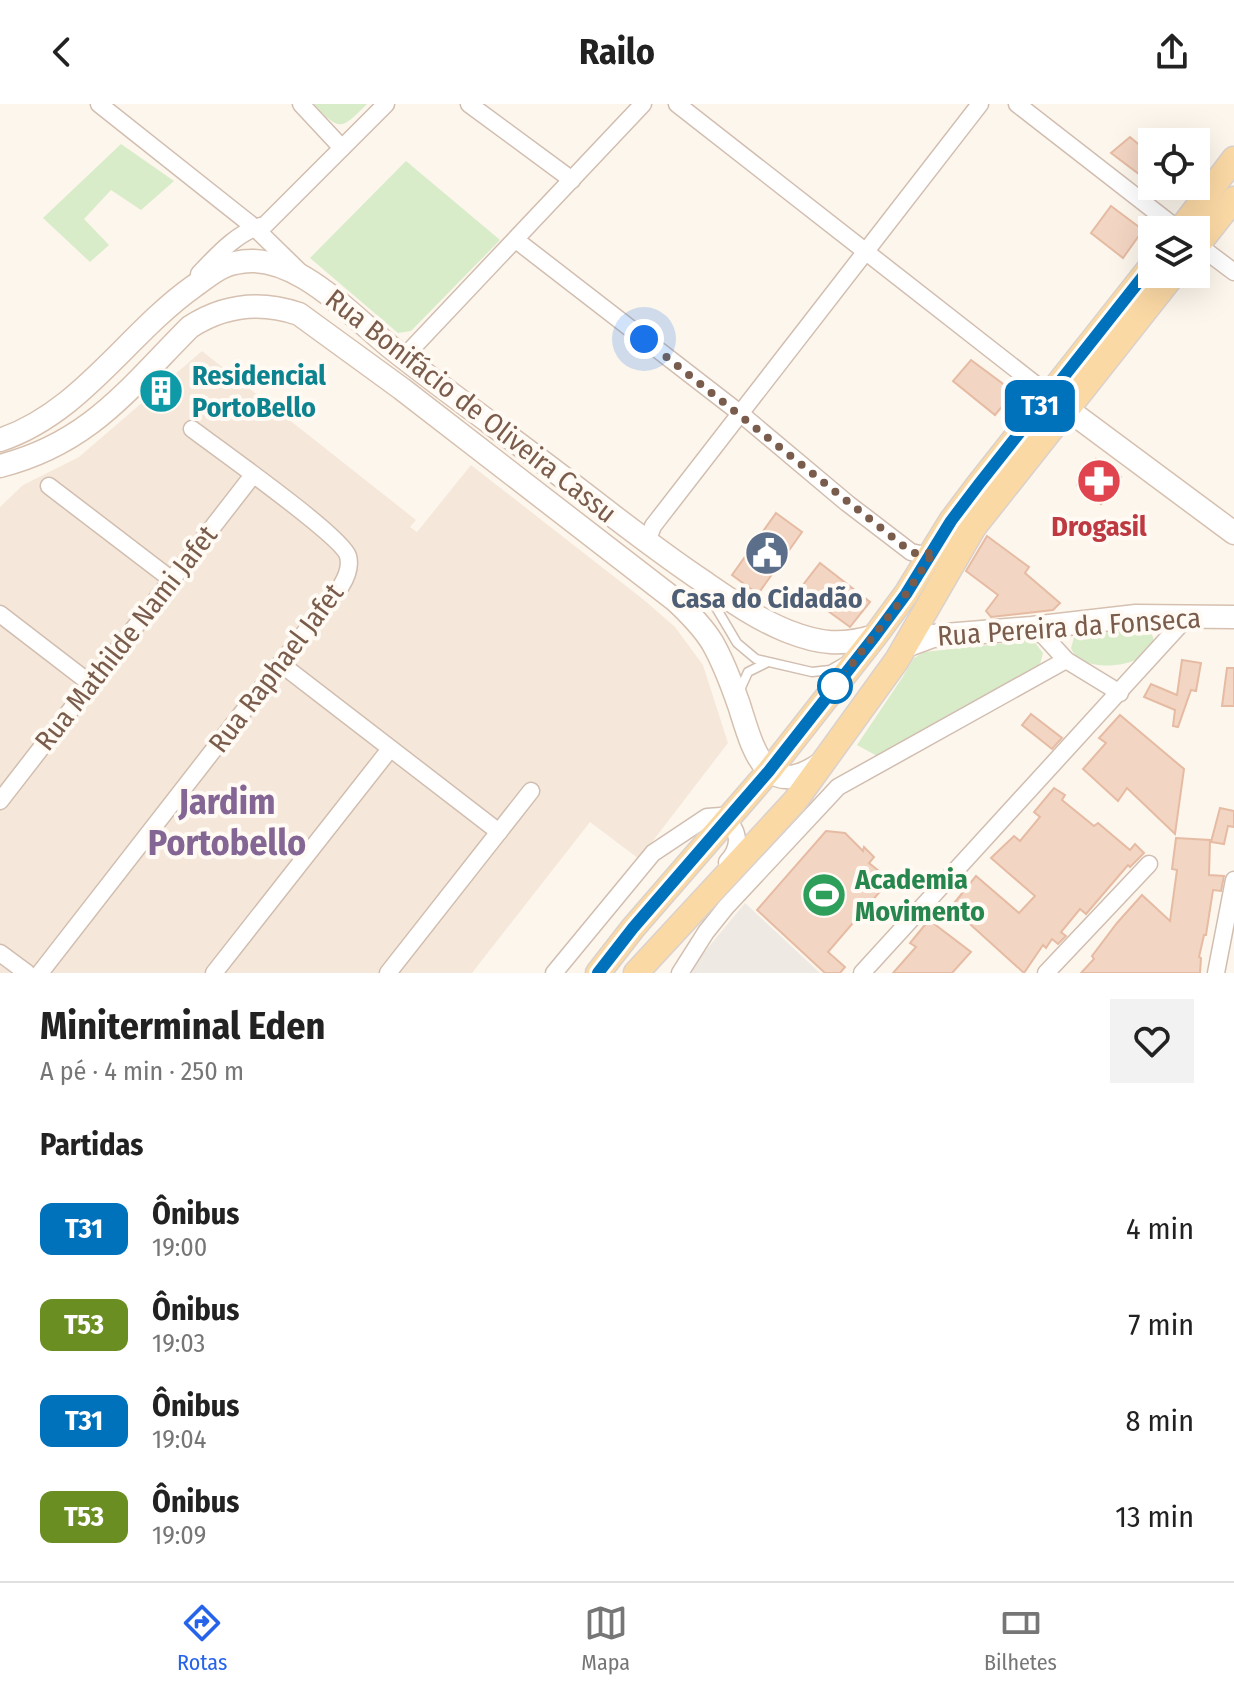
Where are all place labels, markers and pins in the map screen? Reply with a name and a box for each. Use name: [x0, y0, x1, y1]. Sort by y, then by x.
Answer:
place label: Residencial PortoBello: [192, 359, 326, 424]
building icon: Residencial PortoBello: [137, 367, 185, 415]
pharmacy icon: Drogasil: [1075, 457, 1123, 505]
place label: Drogasil: [1051, 510, 1147, 543]
public building icon: Casa do Cidadão: [743, 529, 791, 577]
place label: Casa do Cidadão: [671, 582, 863, 615]
unlabelled marker: [818, 669, 852, 703]
place label: Academia Movimento: [854, 863, 985, 928]
sports icon: Academia Movimento: [800, 871, 848, 919]

